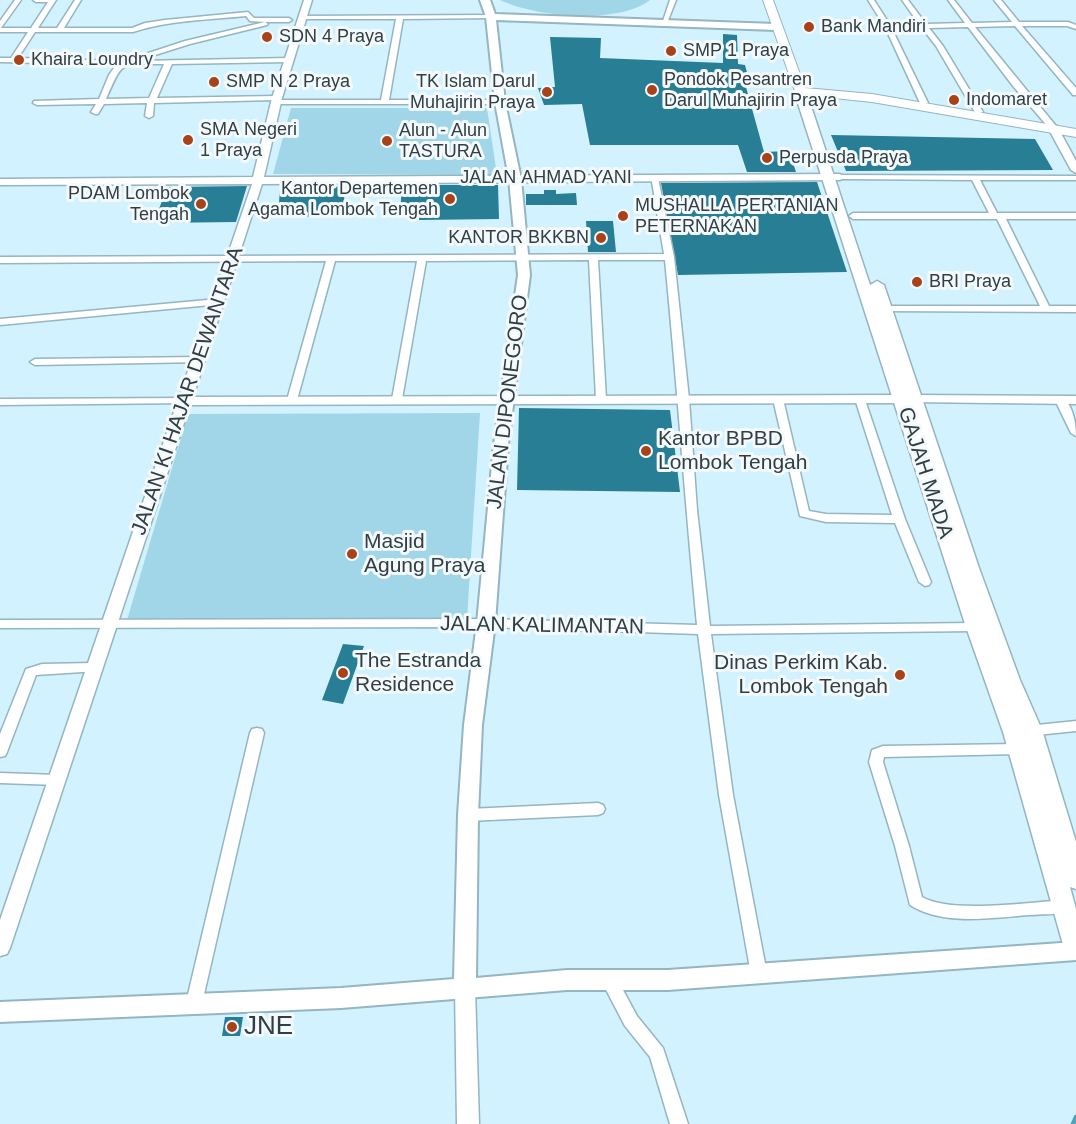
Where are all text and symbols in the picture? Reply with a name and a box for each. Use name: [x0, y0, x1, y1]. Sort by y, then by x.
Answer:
place label: Bank Mandiri: [821, 16, 926, 38]
marker: Bank Mandiri: [802, 20, 816, 34]
place label: SDN 4 Praya: [279, 26, 384, 48]
marker: SDN 4 Praya: [260, 30, 274, 44]
place label: SMP 1 Praya: [683, 40, 789, 62]
marker: SMP 1 Praya: [664, 44, 678, 58]
place label: Khaira Loundry: [31, 49, 153, 71]
marker: Khaira Loundry: [12, 53, 26, 67]
place label: Pondok Pesantren Darul Muhajirin Praya: [664, 69, 837, 112]
place label: SMP N 2 Praya: [226, 71, 350, 93]
place label: TK Islam Darul Muhajirin Praya: [410, 71, 535, 113]
marker: SMP N 2 Praya: [207, 75, 221, 89]
marker: Pondok Pesantren Darul Muhajirin Praya: [645, 83, 659, 97]
marker: TK Islam Darul Muhajirin Praya: [540, 85, 554, 99]
place label: Indomaret: [966, 89, 1047, 111]
marker: Indomaret: [947, 93, 961, 107]
place label: SMA Negeri 1 Praya: [200, 119, 297, 162]
place label: Alun - Alun TASTURA: [399, 120, 487, 162]
marker: SMA Negeri 1 Praya: [181, 133, 195, 147]
marker: Alun - Alun TASTURA: [380, 134, 394, 148]
place label: Perpusda Praya: [779, 147, 908, 169]
marker: Perpusda Praya: [760, 151, 774, 165]
street label: JALAN AHMAD YANI: [460, 167, 632, 189]
place label: Kantor Departemen Agama Lombok Tengah: [248, 178, 438, 220]
place label: PDAM Lombok Tengah: [68, 183, 189, 226]
marker: Kantor Departemen Agama Lombok Tengah: [443, 192, 457, 206]
place label: MUSHALLA PERTANIAN PETERNAKAN: [635, 195, 838, 238]
marker: PDAM Lombok Tengah: [194, 197, 208, 211]
marker: MUSHALLA PERTANIAN PETERNAKAN: [616, 209, 630, 223]
place label: KANTOR BKKBN: [448, 227, 589, 249]
marker: KANTOR BKKBN: [594, 231, 608, 245]
street label: JALAN KI HAJAR DEWANTARA: [127, 243, 249, 539]
place label: BRI Praya: [929, 271, 1011, 293]
marker: BRI Praya: [910, 275, 924, 289]
street label: JALAN DIPONEGORO: [482, 293, 534, 511]
street label: GAJAH MADA: [892, 404, 958, 542]
place label: Kantor BPBD Lombok Tengah: [658, 426, 807, 476]
marker: Kantor BPBD Lombok Tengah: [639, 444, 653, 458]
place label: Masjid Agung Praya: [364, 529, 485, 579]
marker: Masjid Agung Praya: [345, 547, 359, 561]
street label: JALAN KALIMANTAN: [440, 612, 644, 640]
place label: The Estranda Residence: [355, 648, 481, 698]
place label: Dinas Perkim Kab. Lombok Tengah: [714, 650, 888, 700]
marker: The Estranda Residence: [336, 666, 350, 680]
marker: Dinas Perkim Kab. Lombok Tengah: [893, 668, 907, 682]
place label: JNE: [244, 1011, 293, 1043]
marker: JNE: [225, 1020, 239, 1034]

